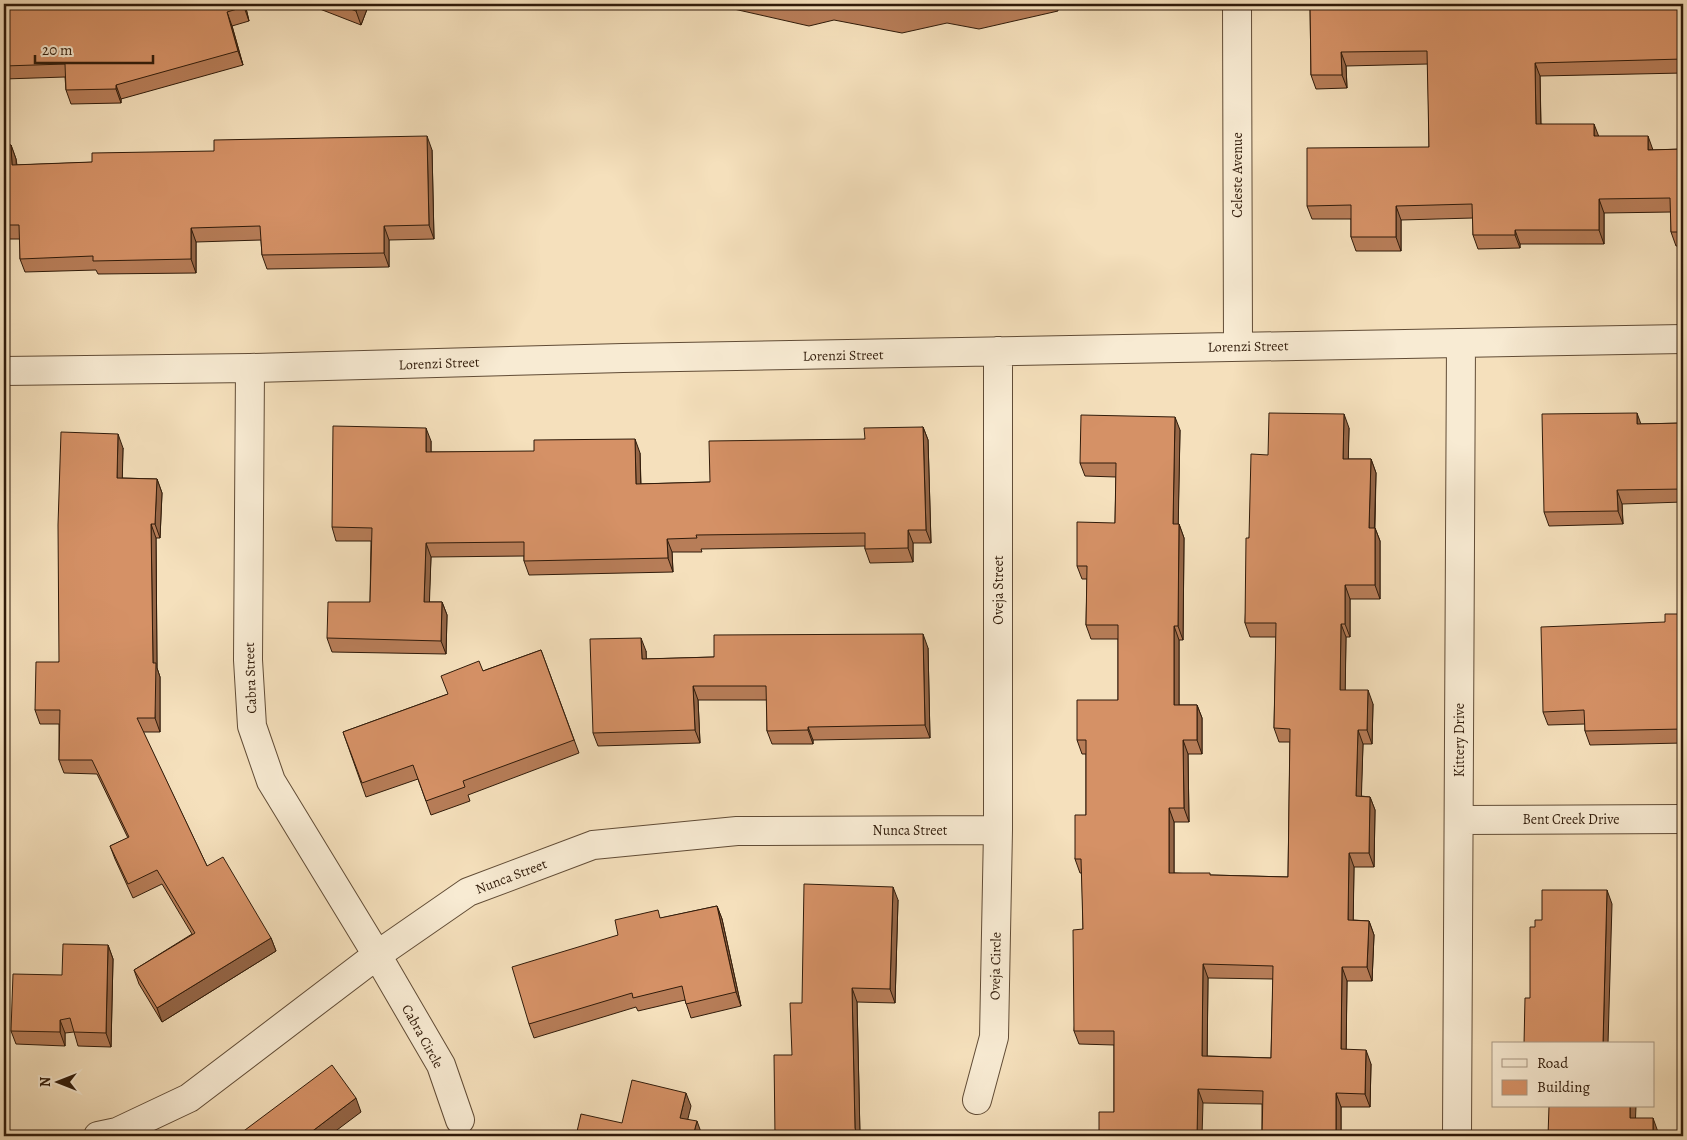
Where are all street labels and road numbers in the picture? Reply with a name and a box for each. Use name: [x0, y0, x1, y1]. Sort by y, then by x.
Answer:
street label: Celeste Avenue: [1228, 132, 1247, 218]
street label: Lorenzi Street: [1207, 336, 1289, 357]
street label: Lorenzi Street: [802, 345, 884, 366]
street label: Lorenzi Street: [398, 353, 480, 374]
street label: Oveja Street: [989, 555, 1008, 625]
street label: Cabra Street: [240, 642, 261, 714]
street label: Kittery Drive: [1450, 703, 1469, 777]
street label: Bent Creek Drive: [1523, 810, 1619, 829]
street label: Nunca Street: [873, 821, 948, 840]
street label: Nunca Street: [473, 854, 550, 899]
street label: Oveja Circle: [985, 932, 1006, 1000]
street label: Cabra Circle: [397, 1001, 448, 1072]

